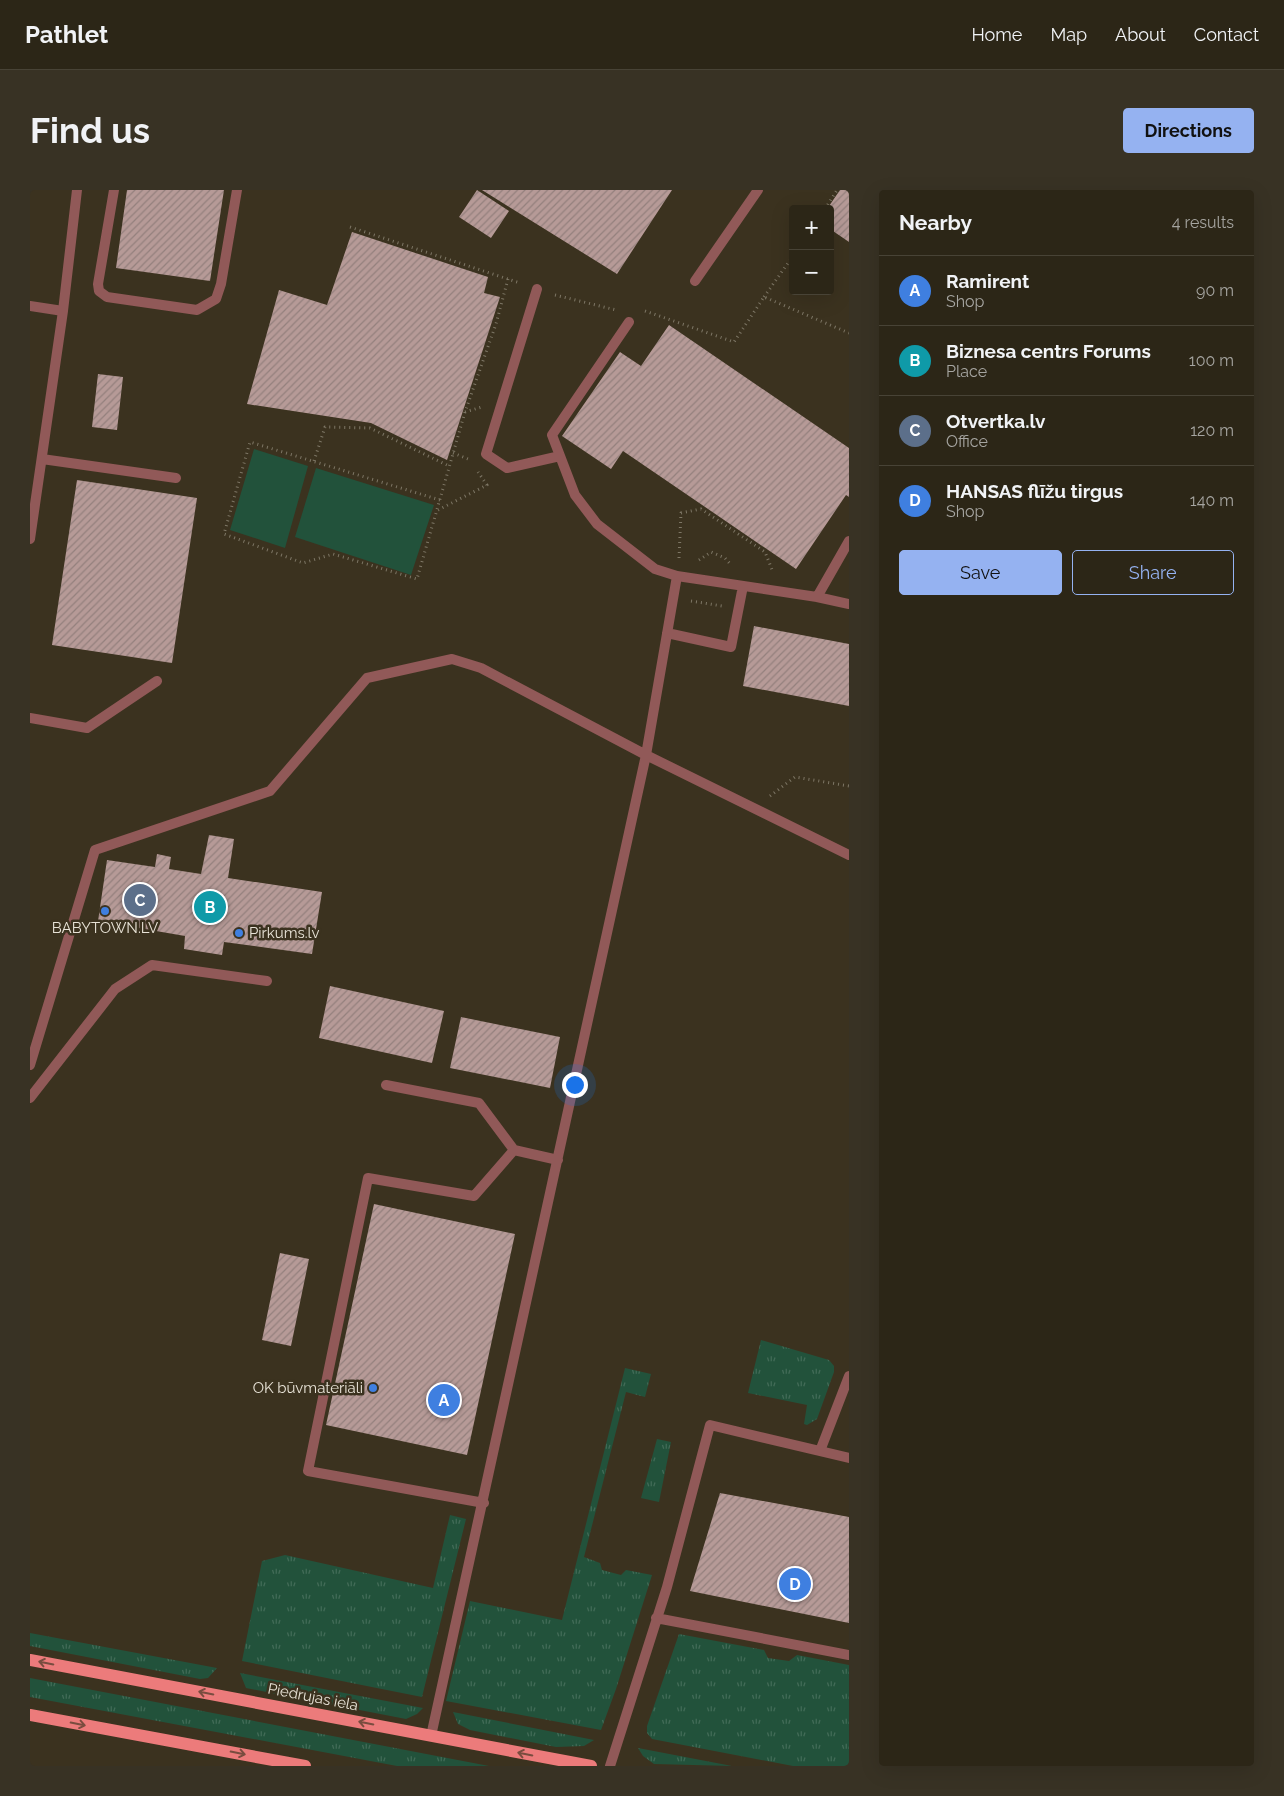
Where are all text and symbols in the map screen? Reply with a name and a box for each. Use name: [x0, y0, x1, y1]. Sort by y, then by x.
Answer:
text: Pathlet: [25, 20, 108, 49]
text: Home: [971, 24, 1022, 45]
text: Map: [1050, 24, 1087, 45]
text: About: [1115, 24, 1166, 45]
text: Contact: [1194, 24, 1259, 45]
button: Directions: [1123, 108, 1254, 153]
text: Find us: [30, 110, 150, 151]
map controls: [789, 205, 834, 295]
button: +: [789, 205, 834, 250]
text: Nearby: [899, 210, 972, 235]
text: 4 results: [1172, 213, 1234, 232]
button: −: [789, 250, 834, 295]
text: Ramirent: [946, 270, 1029, 292]
text: A: [910, 281, 920, 300]
text: 90 m: [1196, 281, 1234, 300]
text: Shop: [946, 292, 984, 311]
text: Biznesa centrs Forums: [946, 340, 1151, 362]
text: B: [910, 351, 920, 370]
text: 100 m: [1189, 351, 1234, 370]
text: Place: [946, 362, 987, 381]
text: Otvertka.lv: [946, 410, 1045, 432]
text: C: [910, 421, 920, 440]
text: 120 m: [1190, 421, 1234, 440]
text: Office: [946, 432, 988, 451]
text: HANSAS flīžu tirgus: [946, 480, 1123, 502]
text: D: [909, 491, 921, 510]
text: 140 m: [1190, 491, 1234, 510]
text: Shop: [946, 502, 984, 521]
button: Save: [899, 550, 1062, 595]
button: Share: [1072, 550, 1234, 595]
pin: C: [124, 881, 156, 919]
pin: B: [194, 888, 226, 926]
marker: BABYTOWN.LV: [99, 905, 111, 917]
place label: BABYTOWN.LV: [52, 919, 158, 937]
place label: Pirkums.lv: [249, 924, 319, 942]
marker: Pirkums.lv: [233, 927, 245, 939]
your location: [562, 1072, 588, 1098]
place label: OK būvmateriāli: [253, 1379, 363, 1397]
pin: A: [428, 1381, 460, 1419]
marker: OK būvmateriāli: [367, 1382, 379, 1394]
pin: D: [779, 1565, 811, 1603]
one-way arrow: [39, 1658, 55, 1667]
street label: Piedrujas iela: [266, 1679, 360, 1715]
one-way arrow: [199, 1688, 215, 1698]
one-way arrow: [358, 1718, 374, 1728]
one-way arrow: [70, 1719, 86, 1729]
one-way arrow: [518, 1748, 534, 1758]
one-way arrow: [229, 1749, 245, 1759]

